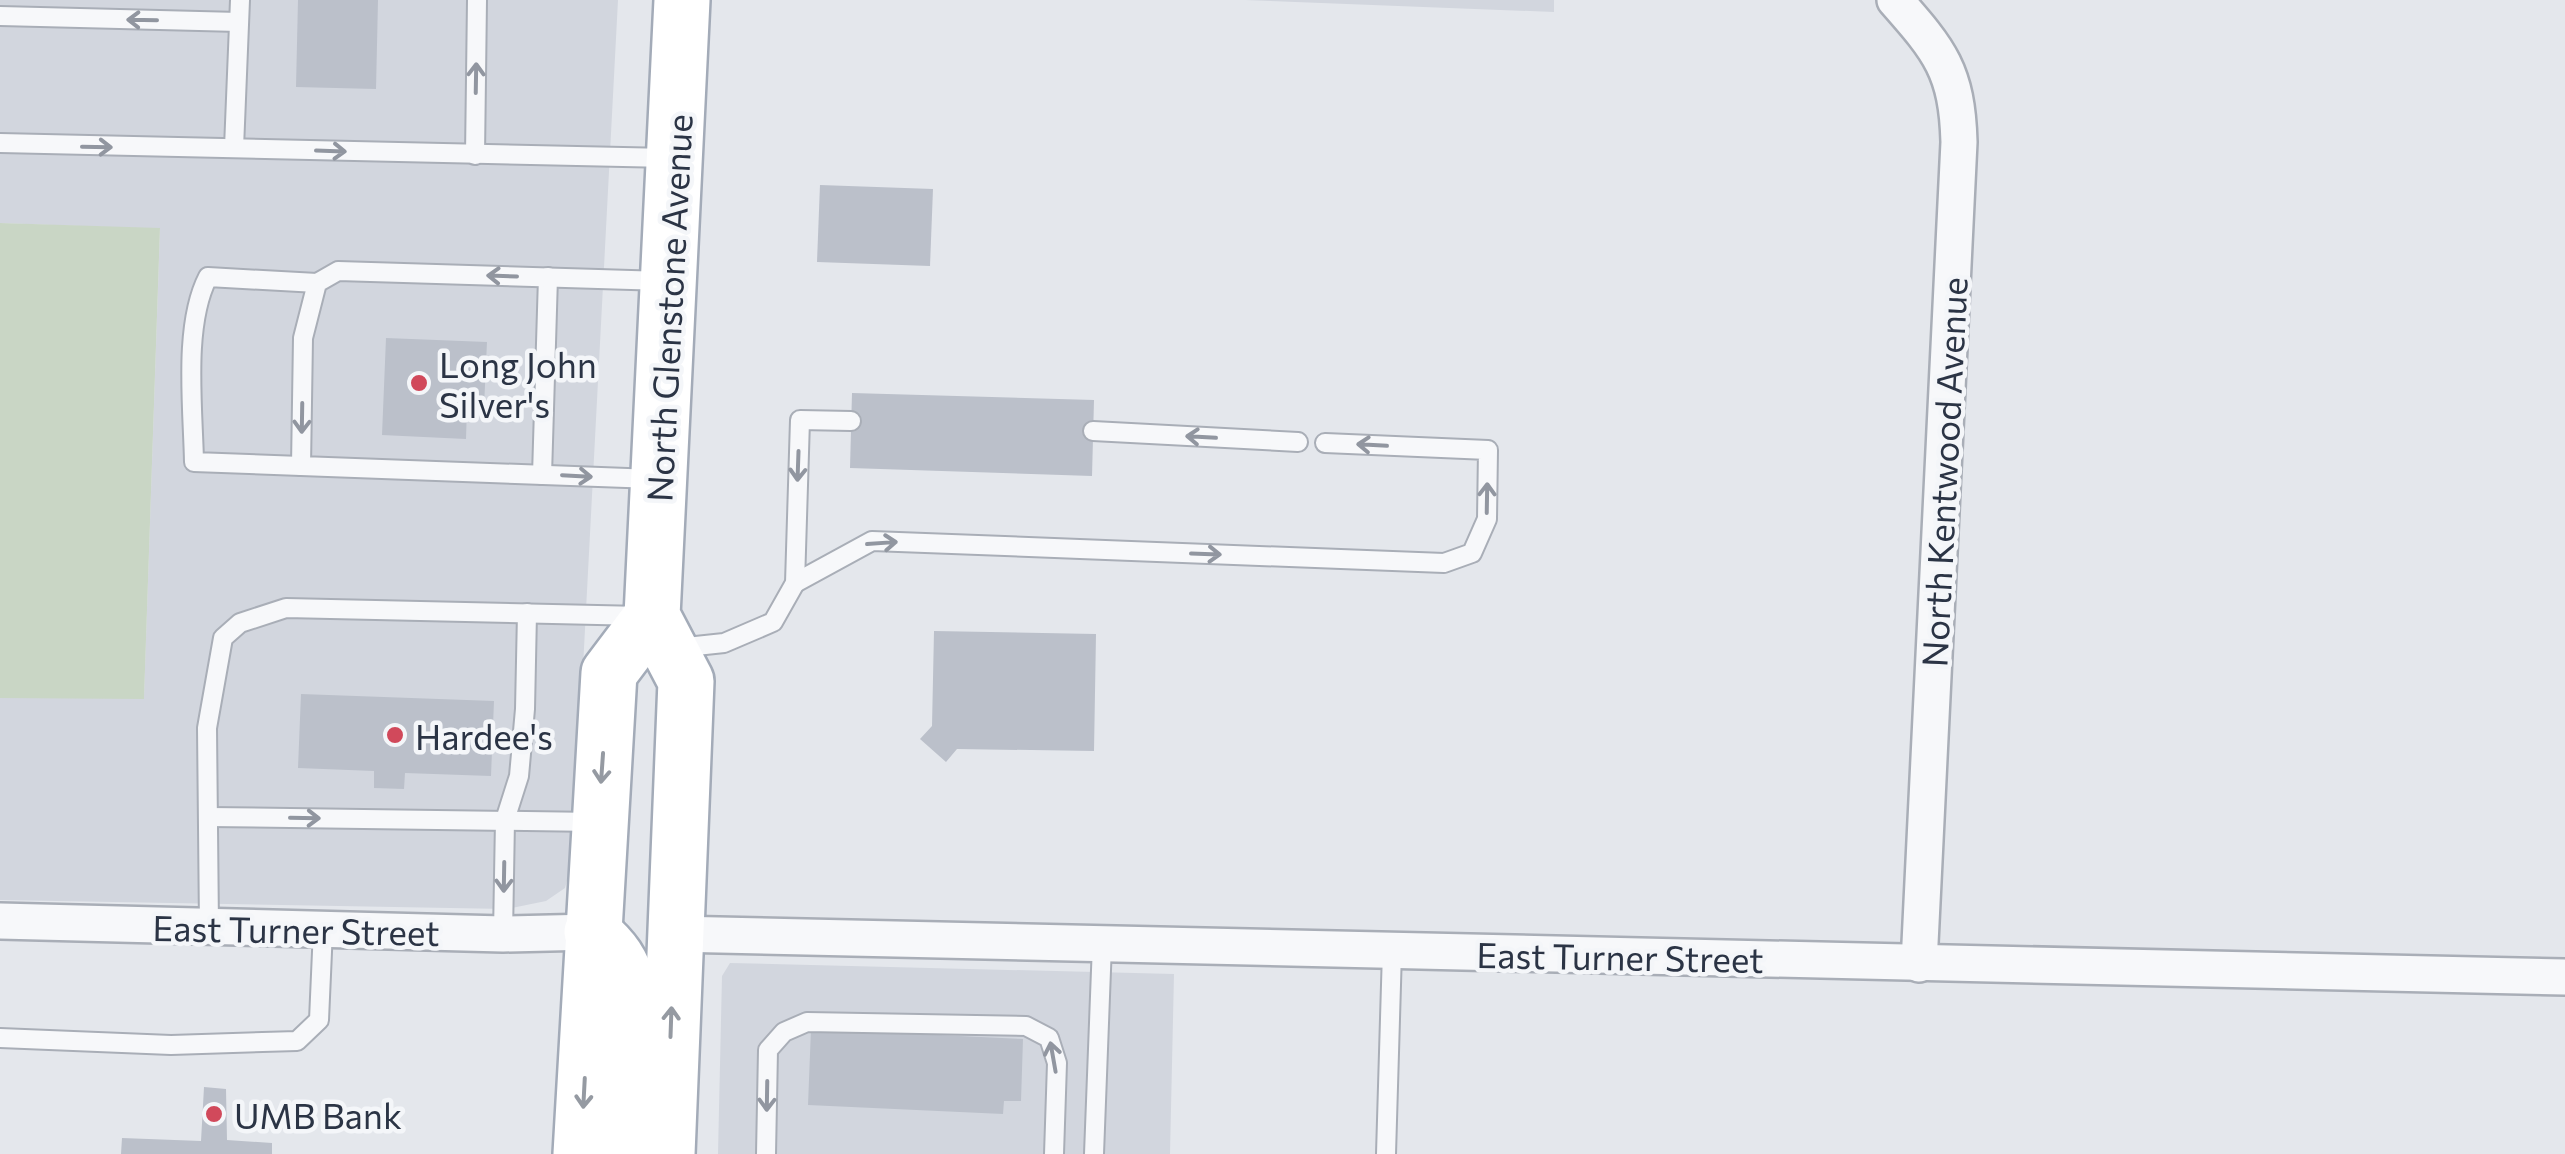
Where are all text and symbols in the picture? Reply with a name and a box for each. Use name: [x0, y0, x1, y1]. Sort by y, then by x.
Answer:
one-way arrow: [126, 10, 158, 29]
one-way arrow: [466, 62, 486, 94]
street label: North Glenstone Avenue: [636, 113, 700, 503]
one-way arrow: [80, 138, 113, 156]
one-way arrow: [315, 142, 347, 161]
one-way arrow: [487, 266, 519, 285]
street label: North Kentwood Avenue: [1911, 276, 1975, 668]
place label: Long John Silver's: [439, 342, 597, 425]
marker: Long John Silver's: [408, 372, 430, 394]
one-way arrow: [292, 401, 311, 433]
one-way arrow: [1185, 427, 1217, 446]
one-way arrow: [1356, 435, 1388, 454]
one-way arrow: [789, 449, 808, 481]
one-way arrow: [560, 467, 593, 486]
one-way arrow: [1478, 483, 1497, 515]
one-way arrow: [865, 534, 898, 553]
one-way arrow: [1190, 544, 1222, 563]
place label: Hardee's: [415, 714, 553, 757]
marker: Hardee's: [384, 724, 406, 746]
one-way arrow: [592, 752, 611, 784]
one-way arrow: [288, 808, 321, 828]
one-way arrow: [494, 860, 514, 893]
street label: East Turner Street: [152, 905, 440, 953]
street label: East Turner Street: [1476, 932, 1764, 980]
one-way arrow: [662, 1006, 681, 1038]
one-way arrow: [1043, 1041, 1062, 1074]
one-way arrow: [574, 1076, 593, 1108]
one-way arrow: [758, 1078, 776, 1111]
place label: UMB Bank: [234, 1093, 402, 1136]
marker: UMB Bank: [203, 1103, 225, 1125]

